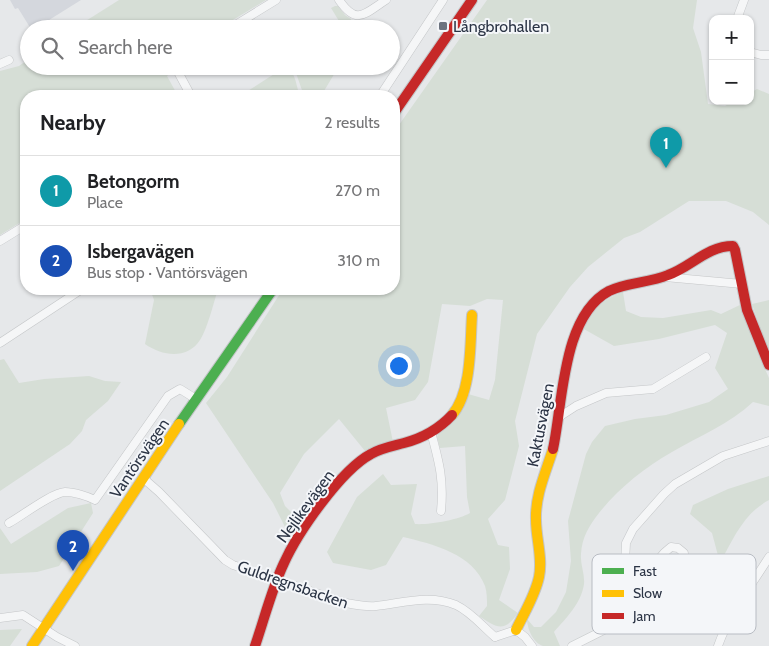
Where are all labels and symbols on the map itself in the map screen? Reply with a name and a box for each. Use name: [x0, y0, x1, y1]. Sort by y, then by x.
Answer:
place label: Långbrohallen: [453, 17, 549, 36]
marker: Långbrohallen: [437, 20, 449, 32]
pin: 1: [650, 127, 682, 168]
your location: [386, 353, 412, 379]
street label: Kaktusvägen: [523, 382, 558, 469]
street label: Vantörsvägen: [106, 415, 173, 502]
street label: Nejlikevägen: [273, 466, 338, 546]
pin: 2: [57, 530, 89, 571]
legend: [592, 554, 756, 634]
street label: Guldregnsbacken: [235, 557, 351, 612]
text: Fast: [633, 562, 657, 580]
text: Slow: [633, 584, 662, 602]
text: Jam: [632, 607, 655, 625]

